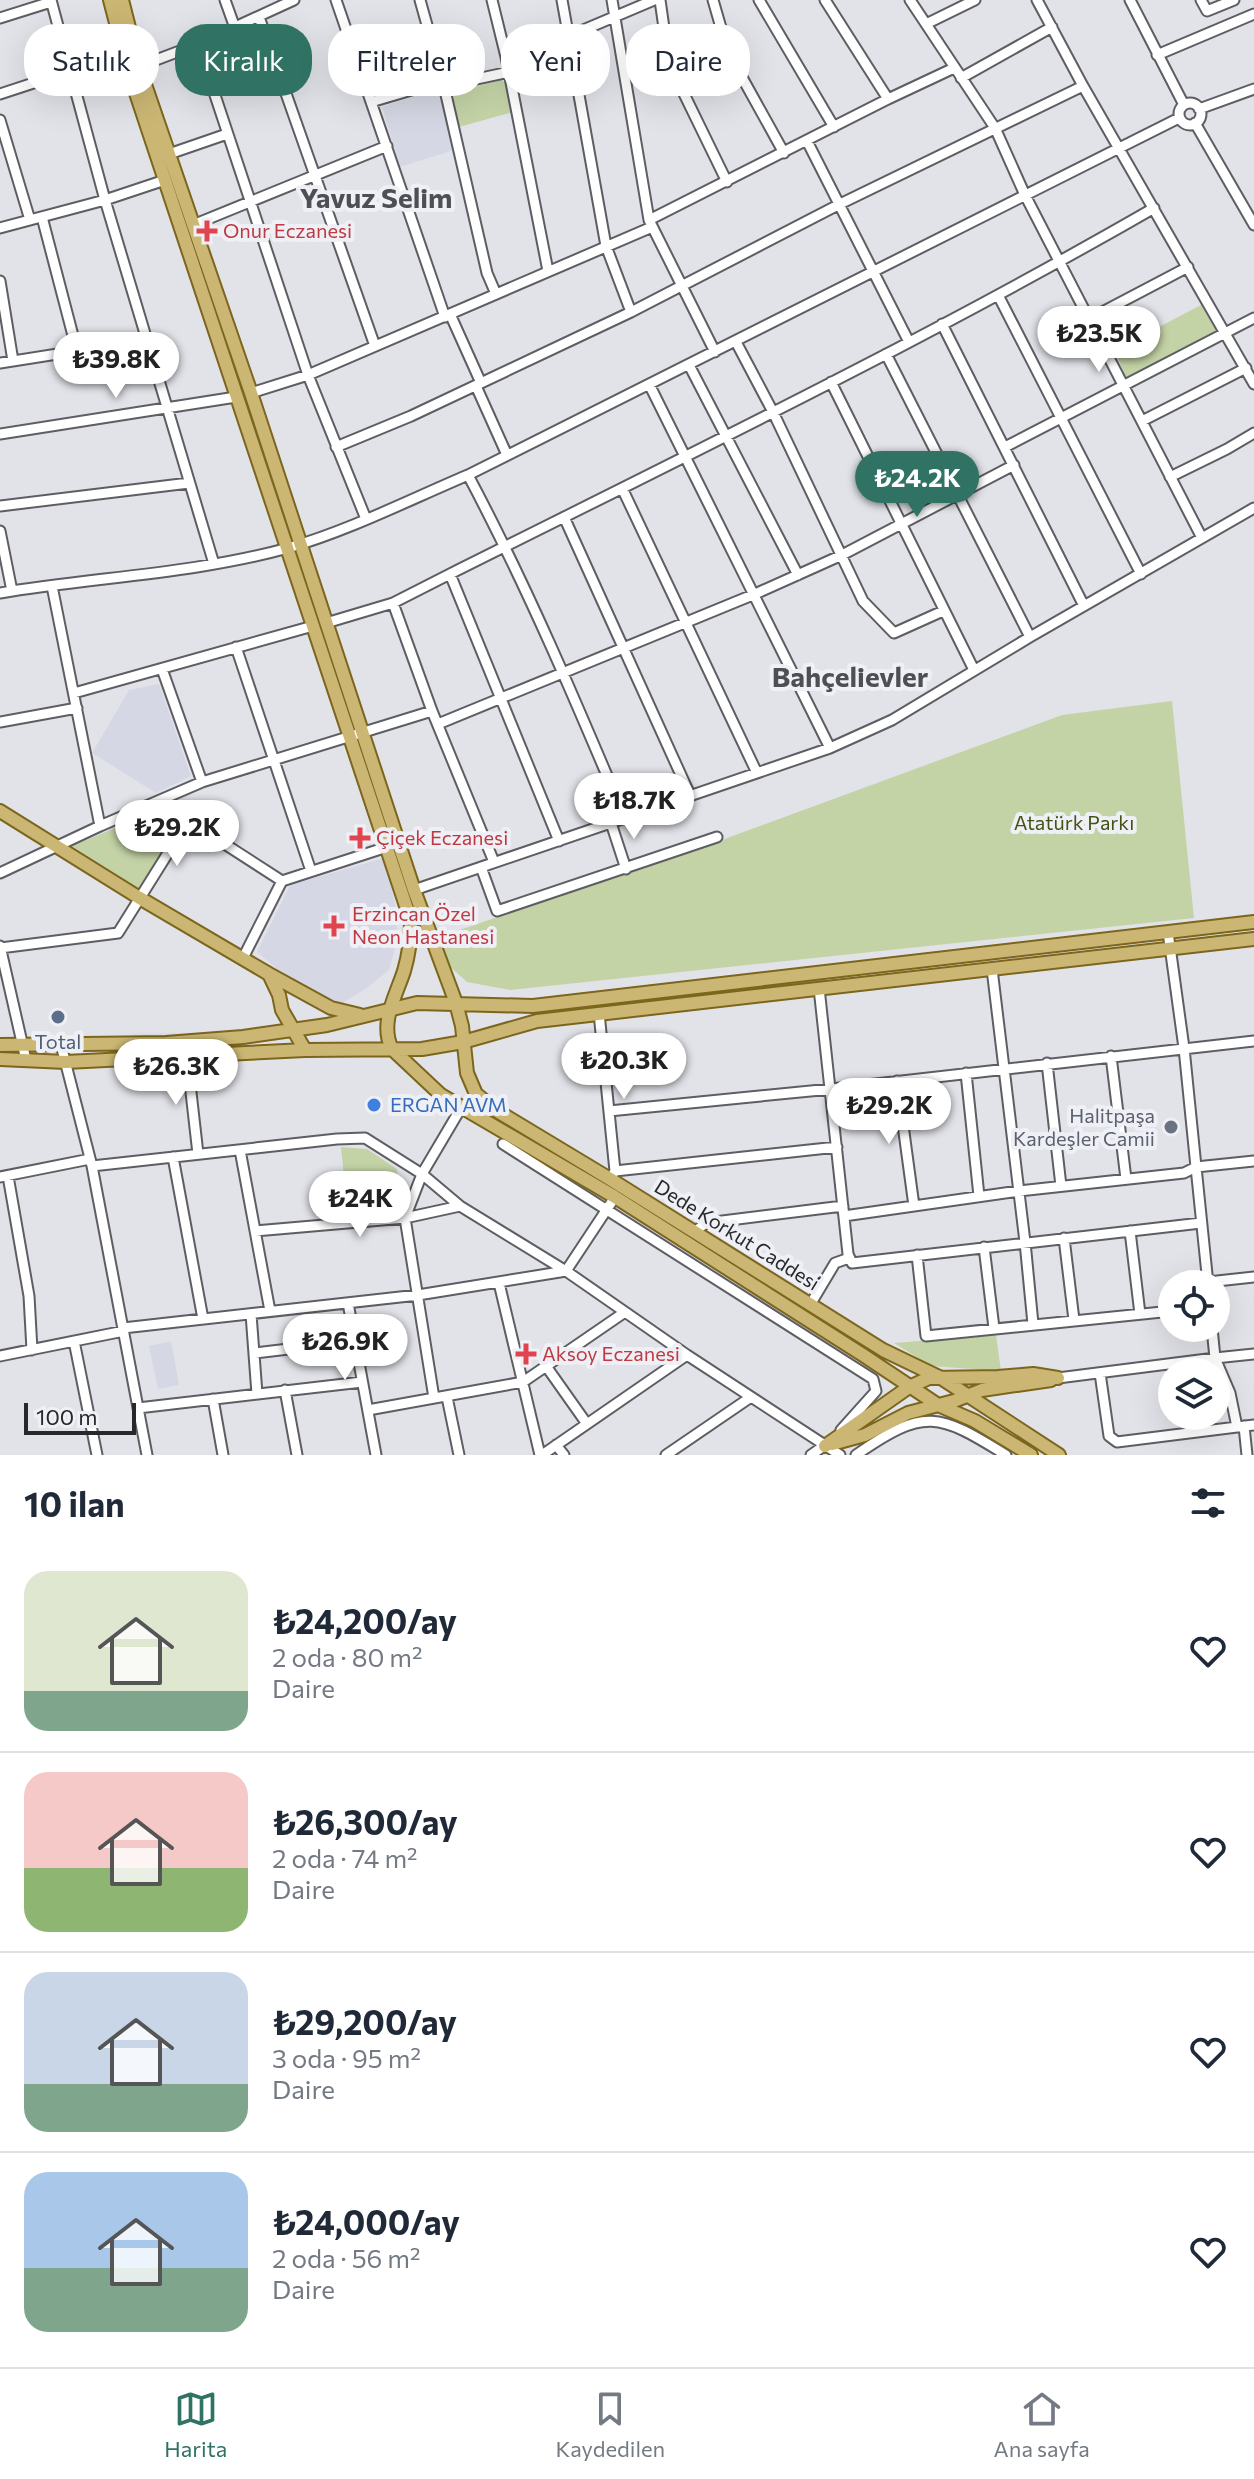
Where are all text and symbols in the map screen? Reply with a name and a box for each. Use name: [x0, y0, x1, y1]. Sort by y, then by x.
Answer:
chip: Satılık: [24, 24, 159, 96]
chip: Kiralık: [175, 24, 312, 96]
chip: Filtreler: [328, 24, 485, 96]
chip: Yeni: [501, 24, 610, 96]
chip: Daire: [626, 24, 750, 96]
district label: Yavuz Selim: [299, 180, 453, 214]
place label: Onur Eczanesi: [223, 218, 352, 242]
marker: Onur Eczanesi: [198, 222, 216, 240]
pin: ₺23.5K: [1034, 306, 1164, 374]
text: ₺23.5K: [1055, 316, 1143, 347]
pin: ₺39.8K: [51, 332, 181, 400]
text: ₺39.8K: [71, 342, 161, 373]
pin: ₺24.2K: [852, 451, 982, 519]
text: ₺24.2K: [873, 461, 961, 492]
district label: Bahçelievler: [772, 659, 929, 693]
pin: ₺18.7K: [569, 773, 699, 841]
text: ₺18.7K: [592, 783, 676, 814]
pin: ₺29.2K: [112, 800, 242, 868]
text: ₺29.2K: [133, 810, 221, 841]
park label: Atatürk Parkı: [1014, 810, 1134, 834]
place label: Çiçek Eczanesi: [376, 825, 508, 849]
marker: Çiçek Eczanesi: [351, 829, 369, 847]
place label: Erzincan Özel Neon Hastanesi: [352, 901, 494, 948]
marker: Erzincan Özel Neon Hastanesi: [323, 915, 345, 937]
marker: Total: [49, 1008, 67, 1026]
place label: Total: [35, 1029, 81, 1053]
pin: ₺20.3K: [559, 1033, 689, 1101]
pin: ₺26.3K: [111, 1039, 241, 1107]
text: ₺20.3K: [579, 1043, 669, 1074]
text: ₺26.3K: [132, 1049, 220, 1080]
pin: ₺29.2K: [824, 1078, 954, 1146]
text: ₺29.2K: [845, 1088, 933, 1119]
place label: ERGAN AVM: [390, 1092, 507, 1116]
marker: ERGAN AVM: [365, 1096, 383, 1114]
place label: Halitpaşa Kardeşler Camii: [1013, 1103, 1155, 1150]
marker: Halitpaşa Kardeşler Camii: [1162, 1118, 1180, 1136]
pin: ₺24K: [313, 1171, 407, 1239]
street label: Dede Korkut Caddesi: [651, 1174, 824, 1295]
text: ₺24K: [327, 1181, 393, 1212]
map controls: [1158, 1270, 1230, 1430]
button: locate: [1158, 1270, 1230, 1342]
pin: ₺26.9K: [280, 1314, 410, 1382]
text: ₺26.9K: [301, 1324, 389, 1355]
place label: Aksoy Eczanesi: [542, 1341, 680, 1365]
marker: Aksoy Eczanesi: [517, 1345, 535, 1363]
button: layers: [1158, 1358, 1230, 1430]
scale bar: [24, 1399, 136, 1435]
text: 100 m: [36, 1403, 98, 1430]
icon: filters: [1186, 1481, 1230, 1525]
text: 10 ilan: [24, 1482, 125, 1524]
text: ₺24,200/ay: [272, 1599, 457, 1641]
icon: home: [88, 1603, 184, 1699]
icon: heart: [1186, 1629, 1230, 1673]
text: 2 oda · 80 m²: [272, 1641, 423, 1672]
text: Daire: [272, 1672, 335, 1703]
text: ₺26,300/ay: [272, 1800, 458, 1842]
icon: home: [88, 1804, 184, 1900]
icon: heart: [1186, 1830, 1230, 1874]
text: 2 oda · 74 m²: [272, 1842, 418, 1873]
text: Daire: [272, 1873, 335, 1904]
text: ₺29,200/ay: [272, 2000, 457, 2042]
icon: home: [88, 2004, 184, 2100]
icon: heart: [1186, 2030, 1230, 2074]
text: 3 oda · 95 m²: [272, 2042, 421, 2073]
text: Daire: [272, 2073, 335, 2104]
text: ₺24,000/ay: [272, 2200, 460, 2242]
icon: home: [88, 2204, 184, 2300]
icon: heart: [1186, 2230, 1230, 2274]
text: 2 oda · 56 m²: [272, 2242, 420, 2273]
text: Daire: [272, 2273, 335, 2304]
tab: Harita: [164, 2387, 227, 2462]
tab: Kaydedilen: [556, 2387, 665, 2462]
tab: Ana sayfa: [994, 2387, 1090, 2462]

